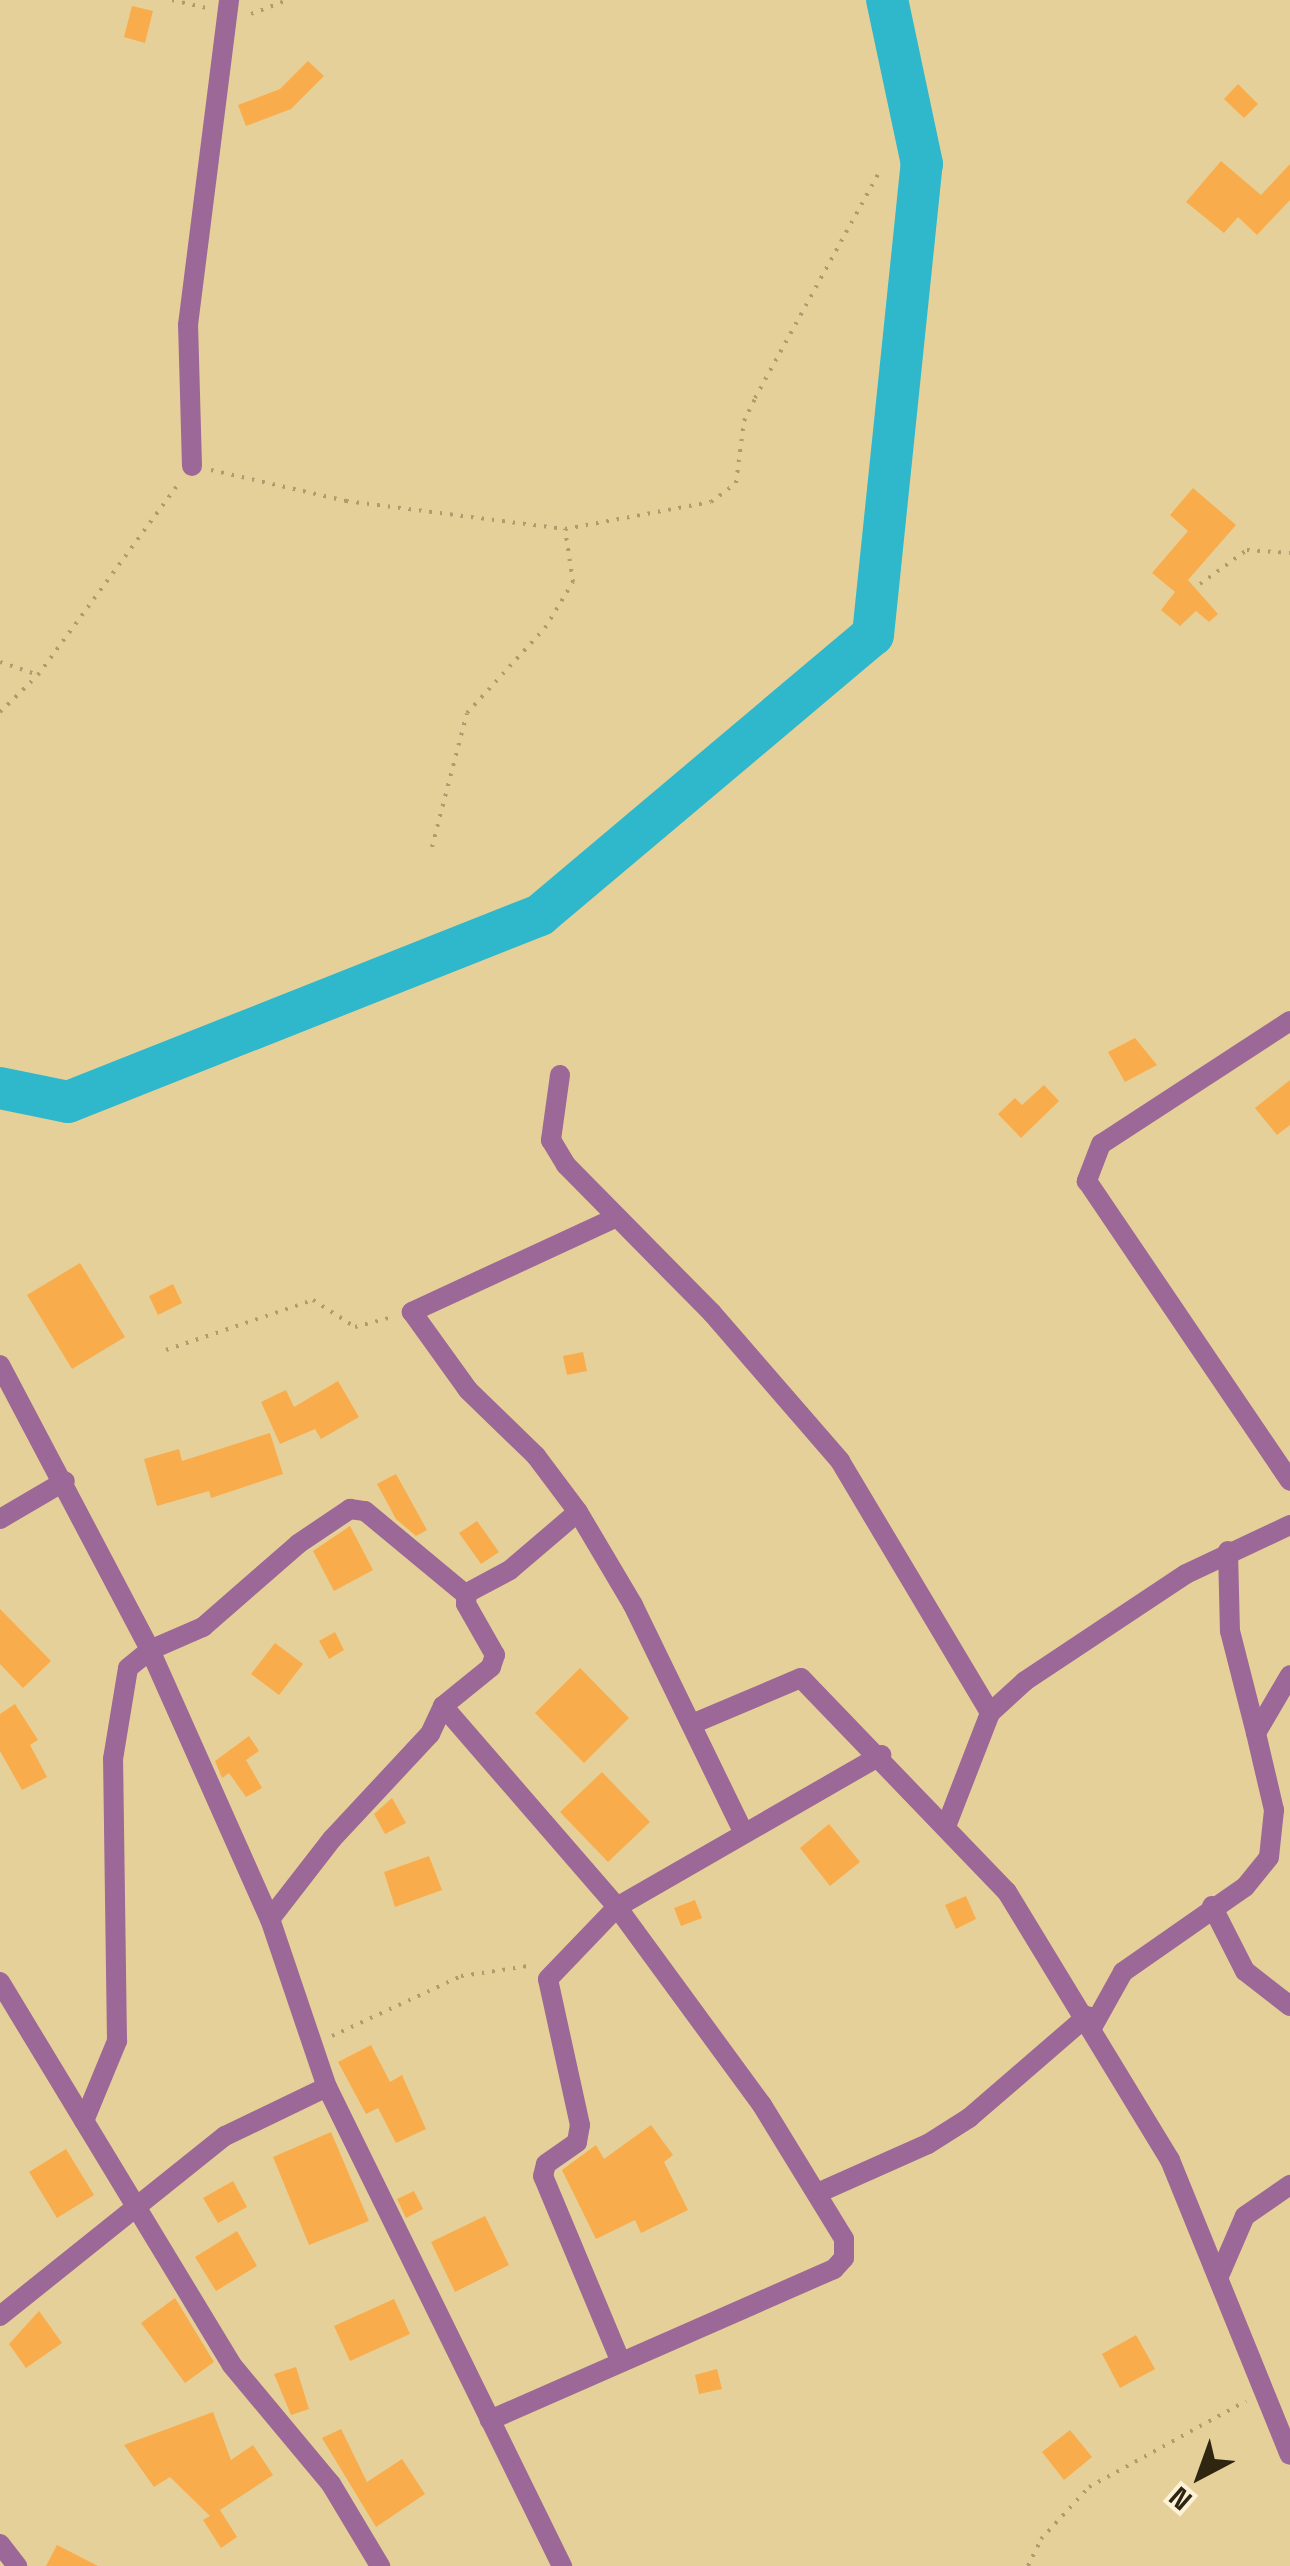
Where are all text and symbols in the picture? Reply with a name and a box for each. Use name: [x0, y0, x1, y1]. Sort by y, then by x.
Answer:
north arrow: [1150, 2426, 1250, 2526]
text: N: [1161, 2479, 1199, 2518]

